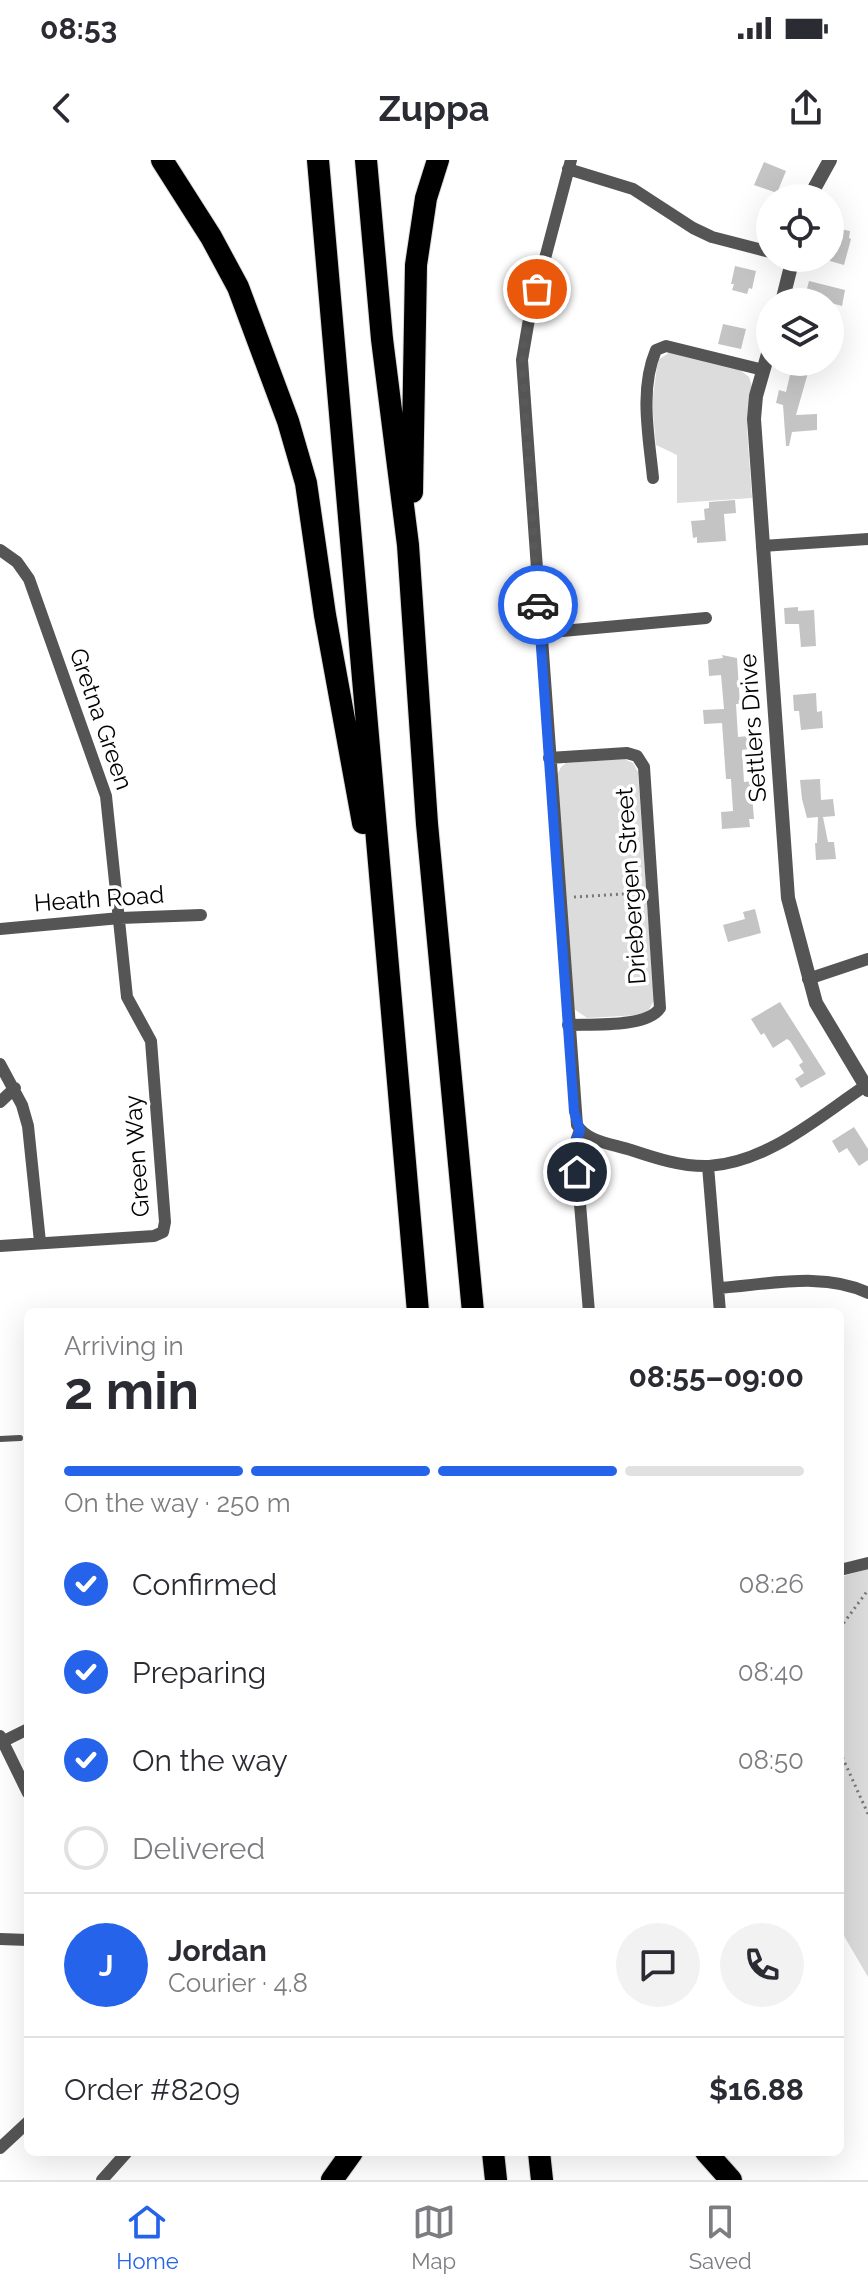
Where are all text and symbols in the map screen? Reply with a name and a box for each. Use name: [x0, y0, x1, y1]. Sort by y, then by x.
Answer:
text: 08:53: [40, 11, 117, 46]
icon: back: [40, 86, 84, 130]
icon: share: [784, 86, 828, 130]
text: Zuppa: [379, 87, 489, 129]
map controls: [756, 184, 844, 376]
button: locate: [756, 184, 844, 272]
pin: [503, 255, 571, 323]
icon: bag: [515, 267, 559, 311]
button: layers: [756, 288, 844, 376]
courier: [498, 565, 578, 645]
icon: car: [516, 583, 560, 627]
street label: Gretna Green: [64, 644, 139, 793]
street label: Settlers Drive: [733, 653, 772, 803]
street label: Driebergen Street: [609, 787, 652, 986]
street label: Heath Road: [33, 879, 165, 918]
street label: Green Way: [118, 1094, 155, 1218]
pin: [543, 1138, 611, 1206]
icon: home: [555, 1150, 599, 1194]
text: Arriving in: [64, 1331, 184, 1361]
text: 08:55–09:00: [628, 1359, 804, 1394]
text: 2 min: [64, 1360, 199, 1421]
text: On the way · 250 m: [64, 1488, 291, 1518]
icon: check: [64, 1562, 108, 1606]
text: Confirmed: [132, 1567, 277, 1602]
text: 08:26: [739, 1569, 804, 1599]
icon: check: [64, 1650, 108, 1694]
text: Preparing: [132, 1655, 266, 1690]
text: 08:40: [738, 1657, 804, 1687]
icon: check: [64, 1738, 108, 1782]
text: On the way: [132, 1743, 288, 1778]
text: 08:50: [738, 1745, 804, 1775]
text: Delivered: [132, 1831, 265, 1866]
button: chat: [616, 1923, 700, 2007]
button: phone: [720, 1923, 804, 2007]
text: Jordan: [168, 1933, 267, 1968]
text: J: [99, 1948, 113, 1983]
text: Courier · 4.8: [168, 1968, 308, 1998]
text: Order #8209: [64, 2072, 240, 2107]
text: $16.88: [709, 2072, 804, 2107]
tab: Home: [116, 2200, 179, 2274]
tab: Map: [411, 2200, 456, 2274]
tab: Saved: [689, 2200, 752, 2274]

